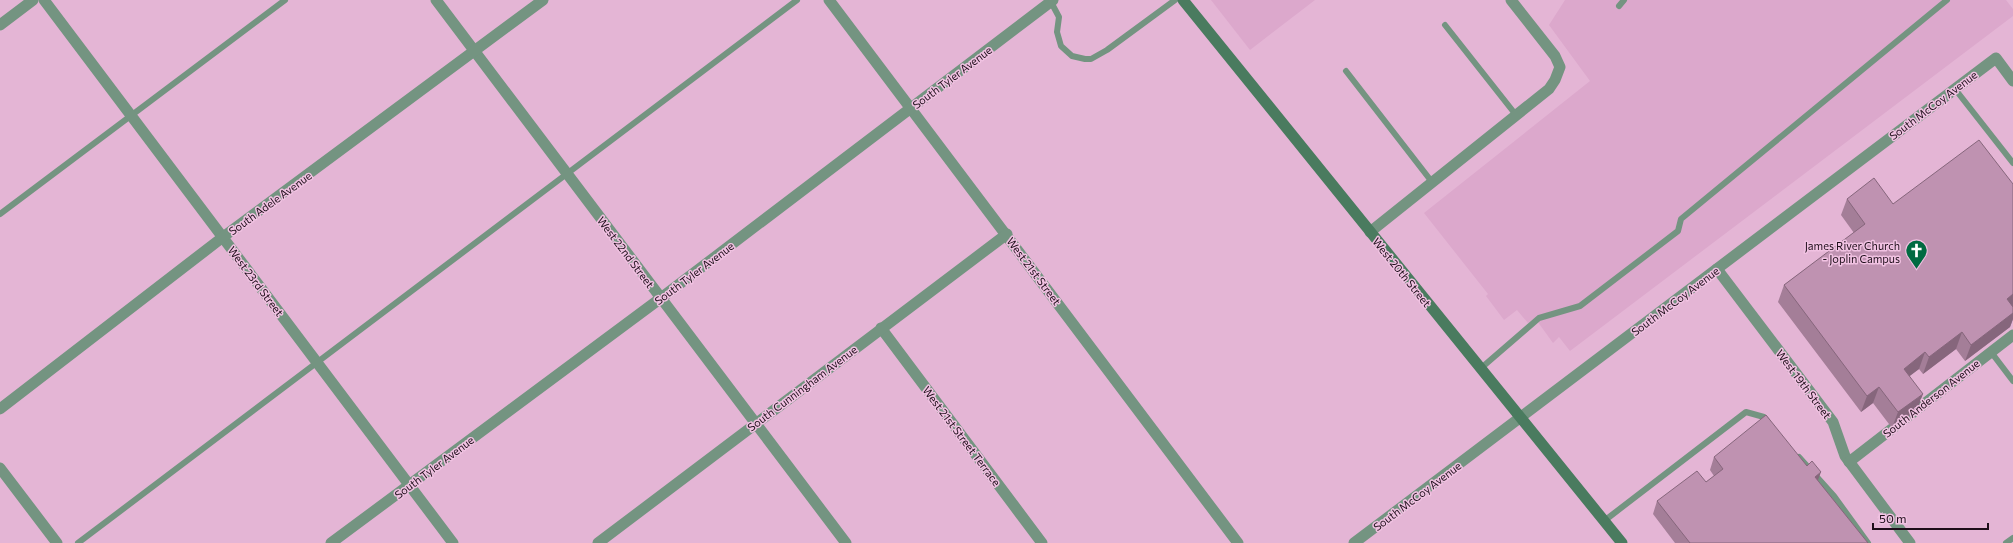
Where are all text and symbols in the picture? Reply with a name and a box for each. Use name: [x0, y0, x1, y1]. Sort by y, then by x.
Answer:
street label: South Tyler Avenue: [910, 43, 994, 111]
street label: South McCoy Avenue: [1887, 68, 1980, 142]
street label: South Adele Avenue: [226, 169, 314, 237]
street label: West 22nd Street: [595, 214, 657, 291]
street label: West 21st Street: [1004, 235, 1064, 308]
street label: West 20th Street: [1370, 235, 1434, 310]
church icon: James River Church - Joplin Campus: [1903, 238, 1929, 271]
street label: South Tyler Avenue: [652, 239, 736, 307]
place label: James River Church - Joplin Campus: [1805, 239, 1900, 266]
street label: West 23rd Street: [226, 244, 287, 319]
street label: South McCoy Avenue: [1629, 264, 1722, 338]
street label: South Cunningham Avenue: [745, 342, 860, 433]
street label: West 19th Street: [1774, 347, 1835, 422]
street label: South Anderson Avenue: [1880, 356, 1982, 440]
street label: West 21st Street Terrace: [920, 384, 1004, 488]
street label: South Tyler Avenue: [392, 433, 476, 501]
street label: South McCoy Avenue: [1371, 459, 1464, 533]
scale bar: [1873, 505, 1988, 531]
text: 50 m: [1879, 511, 1907, 525]

